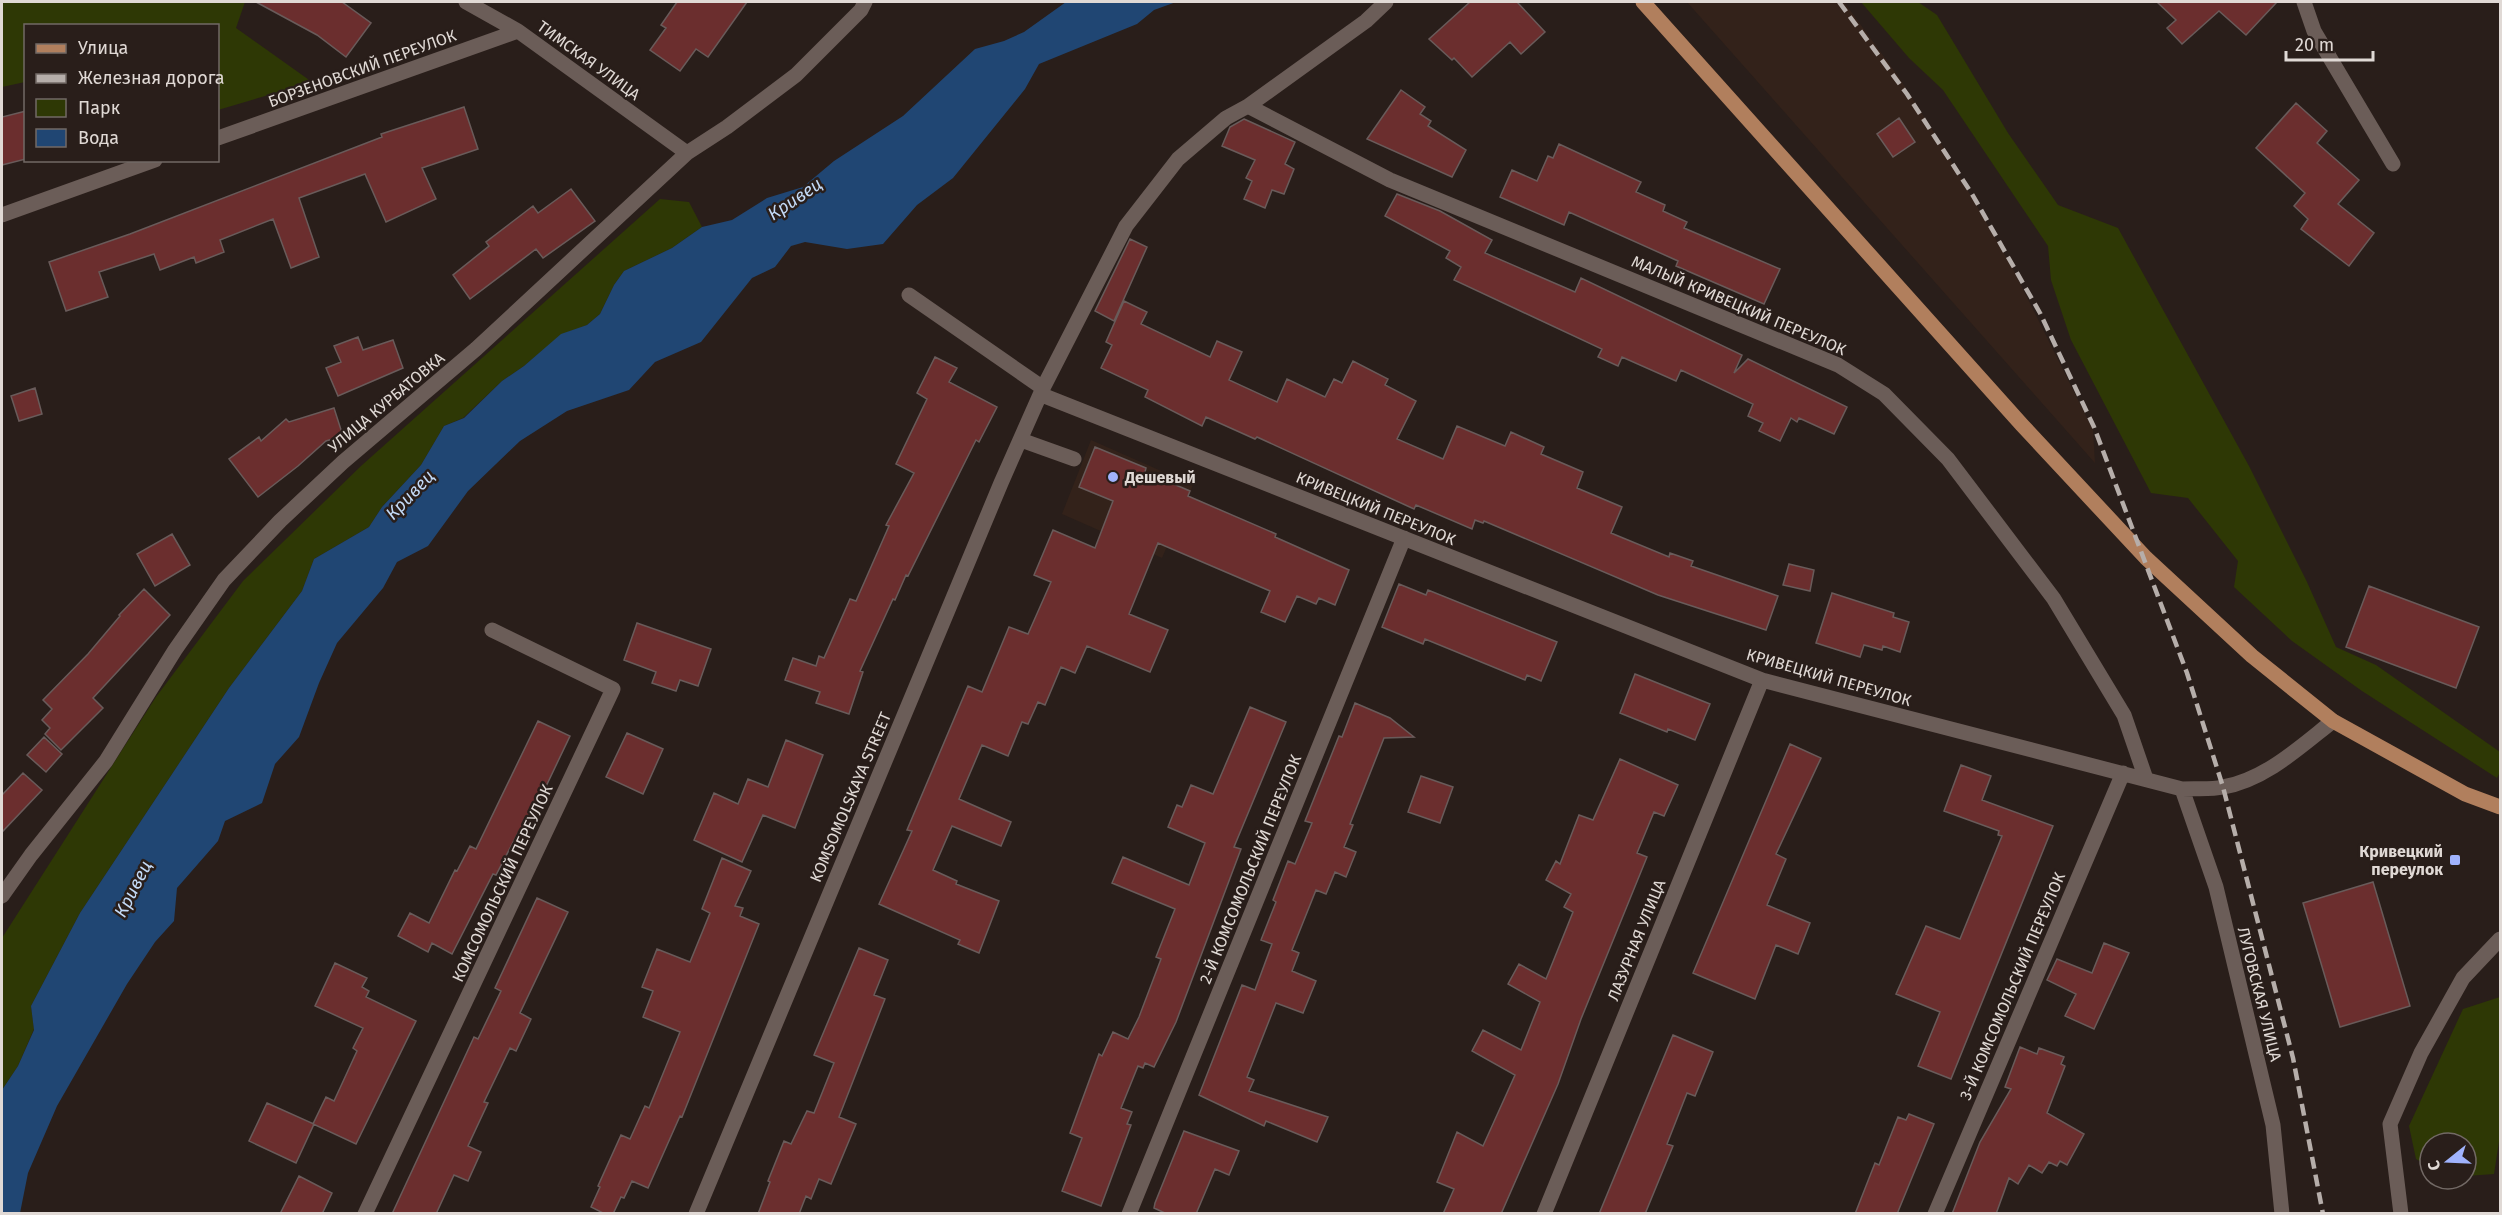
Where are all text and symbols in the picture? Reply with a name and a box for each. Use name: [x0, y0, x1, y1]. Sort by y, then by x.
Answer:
street label: ТИМСКАЯ УЛИЦА: [534, 17, 645, 105]
legend: [24, 24, 219, 162]
scale bar: [2286, 24, 2373, 62]
street label: БОРЗЕНОВСКИЙ ПЕРЕУЛОК: [266, 25, 459, 111]
text: 20 m: [2295, 34, 2334, 56]
text: Улица: [78, 37, 128, 59]
text: Железная дорога: [78, 67, 225, 89]
text: Парк: [78, 97, 121, 119]
text: Вода: [78, 127, 119, 149]
water label: Кривец: [764, 173, 826, 225]
street label: МАЛЫЙ КРИВЕЦКИЙ ПЕРЕУЛОК: [1629, 252, 1849, 360]
street label: УЛИЦА КУРБАТОВКА: [324, 348, 449, 456]
water label: Кривец: [381, 465, 439, 525]
place label: Дешевый: [1124, 468, 1196, 487]
street label: КРИВЕЦКИЙ ПЕРЕУЛОК: [1293, 468, 1459, 549]
marker: Дешевый: [1106, 470, 1120, 484]
street label: КРИВЕЦКИЙ ПЕРЕУЛОК: [1744, 645, 1914, 710]
street label: KOMSOMOLSKAYA STREET: [806, 709, 895, 885]
street label: 2-Й КОМСОМОЛЬСКИЙ ПЕРЕУЛОК: [1196, 751, 1305, 986]
street label: КОМСОМОЛЬСКИЙ ПЕРЕУЛОК: [448, 781, 557, 985]
place label: Кривецкий переулок: [2359, 842, 2443, 879]
marker: Кривецкий переулок: [2448, 853, 2462, 867]
water label: Кривец: [109, 857, 157, 921]
street label: 3-Й КОМСОМОЛЬСКИЙ ПЕРЕУЛОК: [1956, 869, 2069, 1103]
street label: ЛАЗУРНАЯ УЛИЦА: [1603, 876, 1670, 1004]
street label: ЛУГОВСКАЯ УЛИЦА: [2234, 925, 2286, 1064]
north arrow: [2418, 1131, 2478, 1191]
text: С: [2424, 1157, 2445, 1173]

